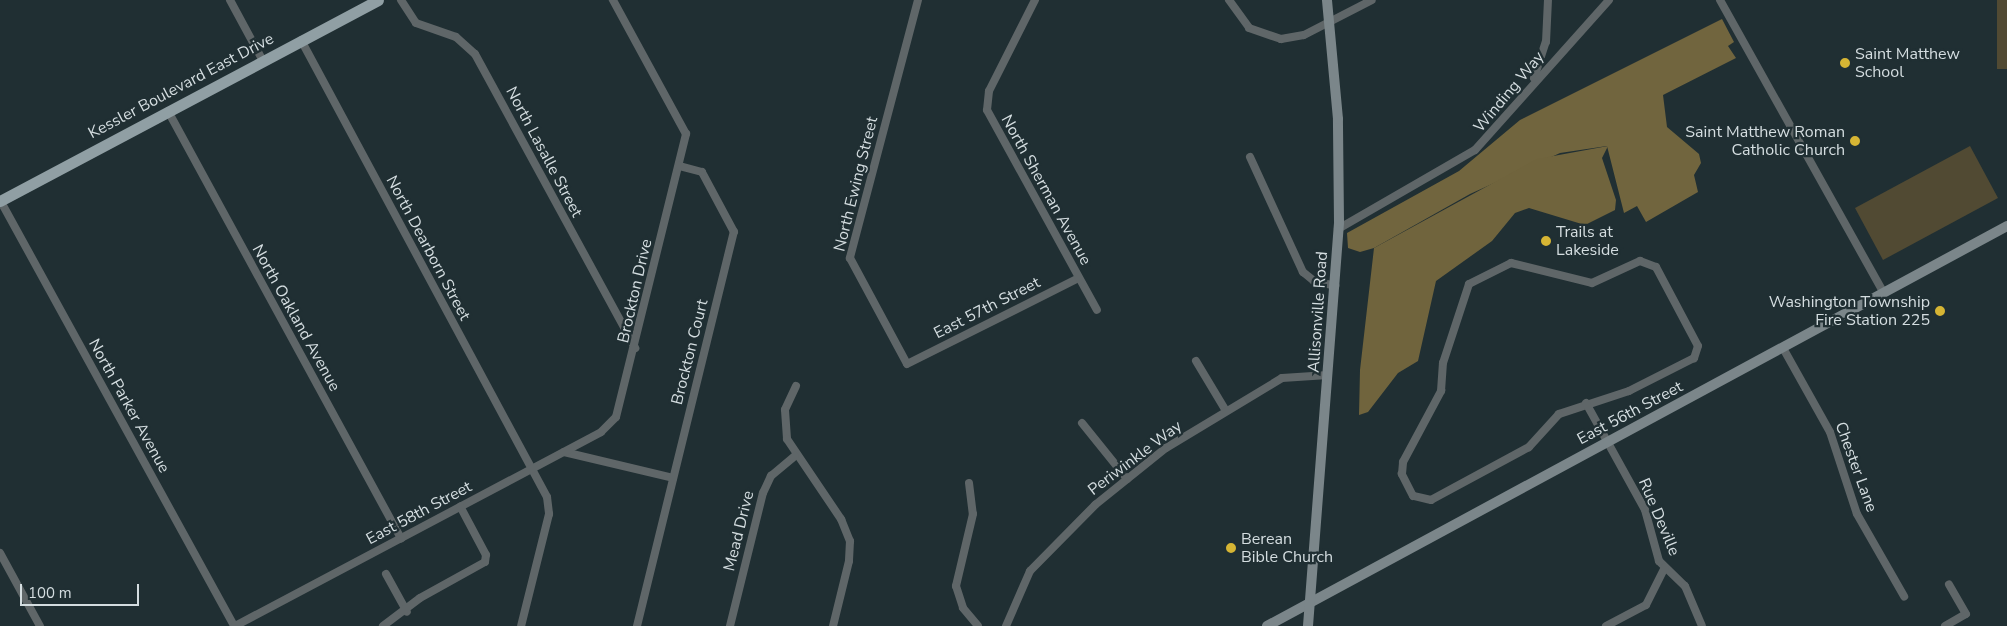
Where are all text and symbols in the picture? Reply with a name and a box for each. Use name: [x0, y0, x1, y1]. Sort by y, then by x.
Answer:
street label: Kessler Boulevard East Drive: [85, 29, 277, 143]
place label: Saint Matthew School: [1855, 44, 1960, 82]
street label: Winding Way: [1470, 48, 1548, 136]
marker: Saint Matthew School: [1839, 57, 1851, 69]
street label: North Lasalle Street: [502, 84, 586, 220]
street label: North Sherman Avenue: [997, 112, 1095, 268]
street label: North Ewing Street: [830, 115, 882, 253]
place label: Saint Matthew Roman Catholic Church: [1685, 122, 1845, 160]
marker: Saint Matthew Roman Catholic Church: [1849, 135, 1861, 147]
street label: North Dearborn Street: [382, 172, 474, 324]
place label: Trails at Lakeside: [1556, 222, 1619, 260]
marker: Trails at Lakeside: [1540, 235, 1552, 247]
street label: Brockton Drive: [614, 237, 656, 345]
street label: North Oakland Avenue: [248, 241, 344, 395]
street label: Allisonville Road: [1304, 251, 1332, 373]
street label: East 57th Street: [931, 273, 1043, 343]
place label: Washington Township Fire Station 225: [1769, 292, 1930, 330]
street label: Brockton Court: [668, 297, 712, 407]
marker: Washington Township Fire Station 225: [1934, 305, 1946, 317]
street label: North Parker Avenue: [84, 336, 174, 476]
street label: East 56th Street: [1574, 377, 1686, 449]
street label: Periwinkle Way: [1084, 416, 1186, 500]
street label: Chester Lane: [1831, 419, 1881, 515]
street label: Rue Deville: [1634, 475, 1684, 559]
street label: East 58th Street: [363, 477, 475, 549]
street label: Mead Drive: [720, 489, 758, 573]
place label: Berean Bible Church: [1241, 529, 1333, 567]
marker: Berean Bible Church: [1225, 542, 1237, 554]
scale bar: [22, 574, 141, 606]
text: 100 m: [28, 583, 72, 603]

